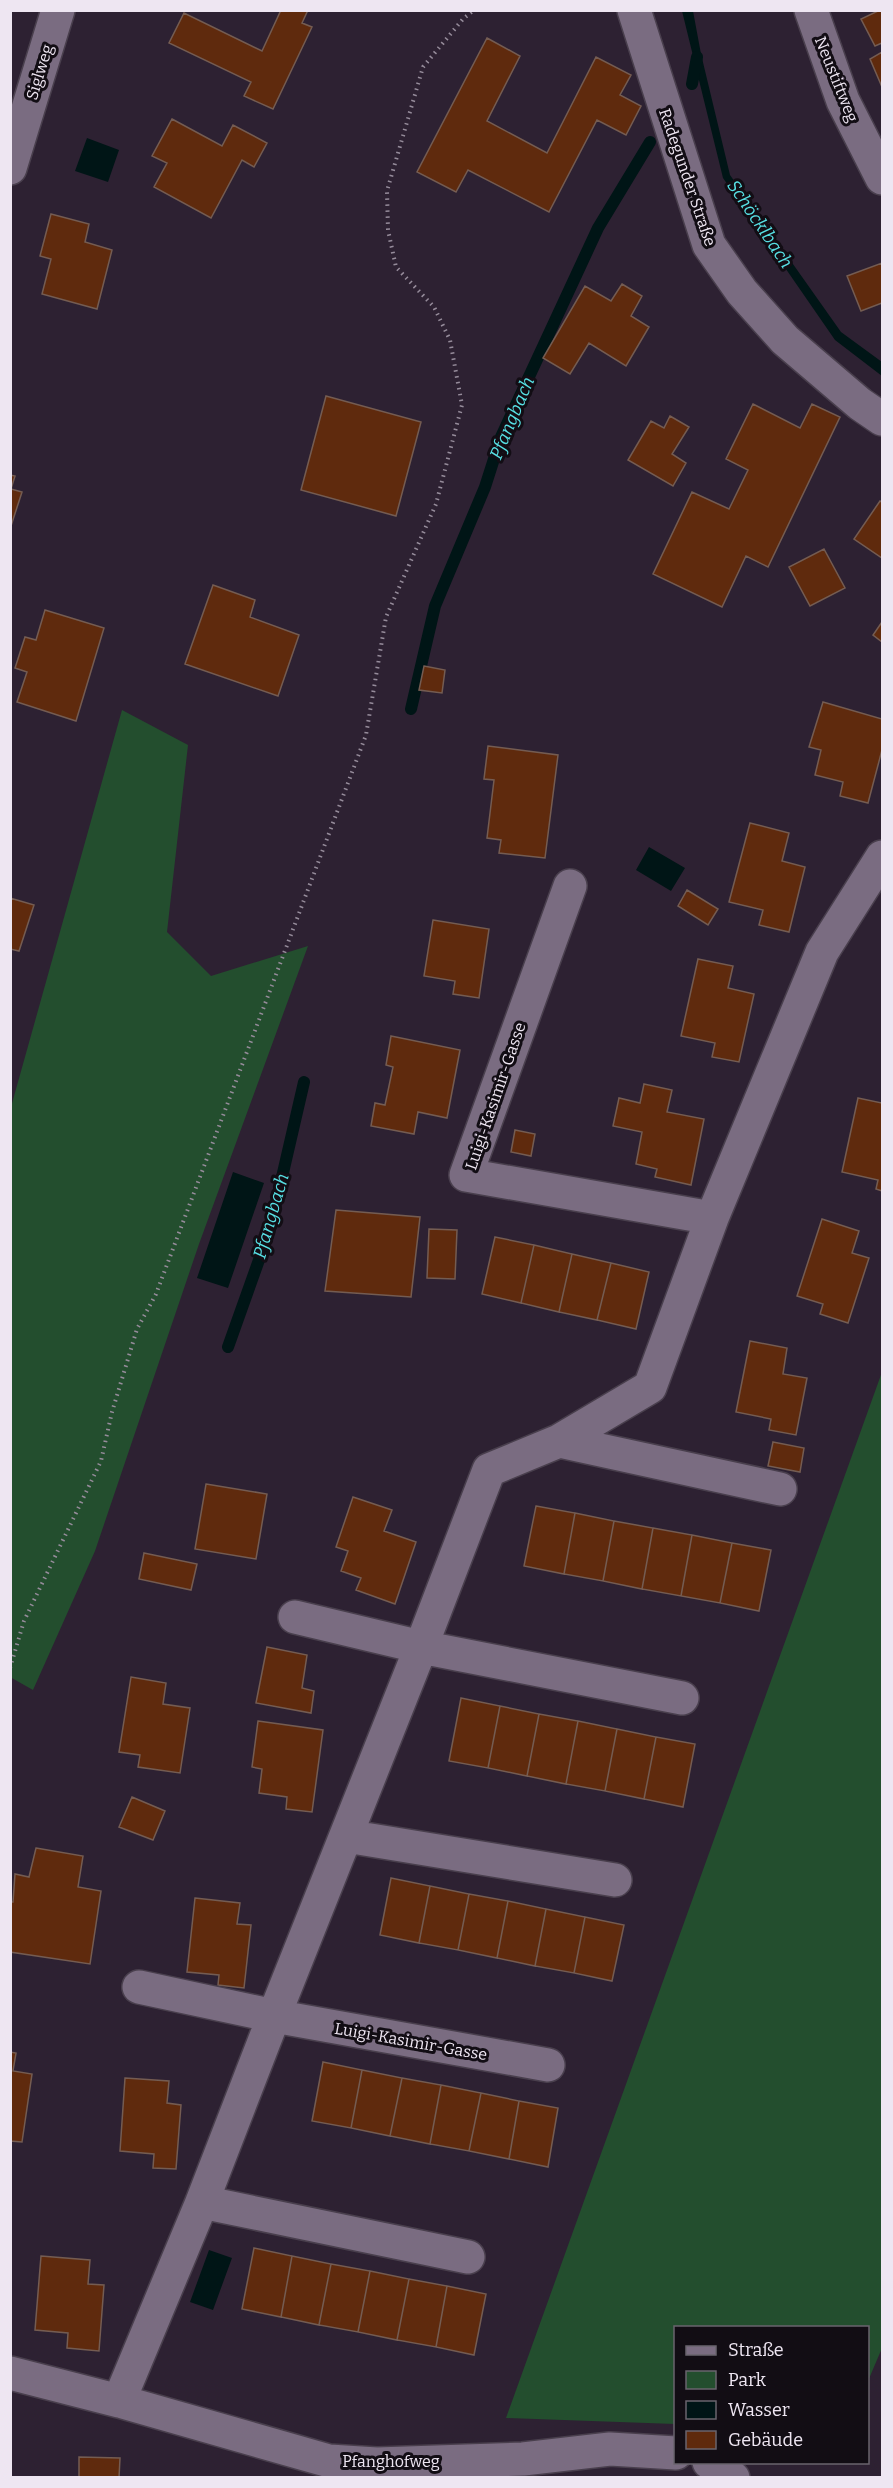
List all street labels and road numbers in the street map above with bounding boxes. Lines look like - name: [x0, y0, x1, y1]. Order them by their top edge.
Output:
- street label: Neustiftweg: [811, 34, 862, 125]
- street label: Siglweg: [22, 42, 57, 102]
- street label: Radegunder Straße: [655, 106, 720, 248]
- street label: Luigi-Kasimir-Gasse: [461, 1020, 530, 1172]
- street label: Luigi-Kasimir-Gasse: [333, 2019, 489, 2064]
- street label: Pfanghofweg: [342, 2452, 440, 2471]

